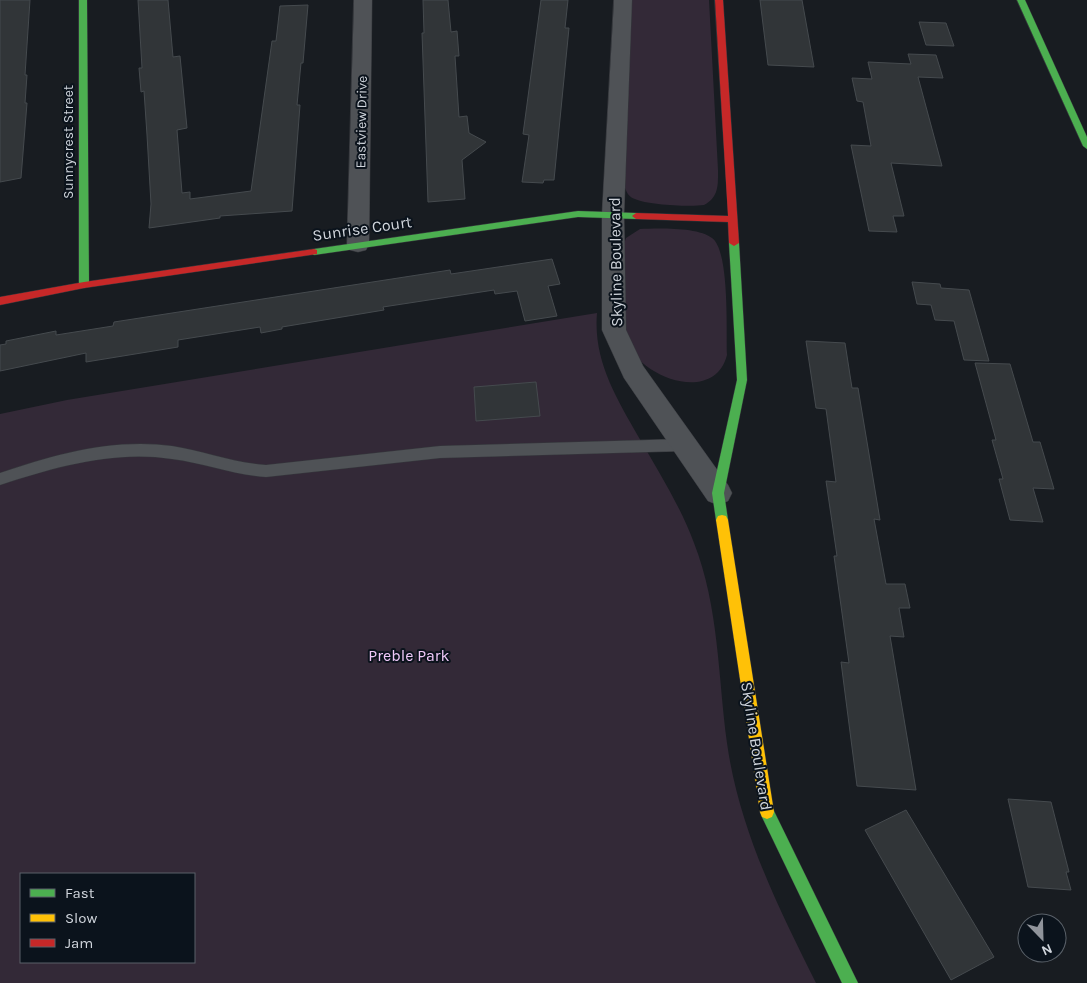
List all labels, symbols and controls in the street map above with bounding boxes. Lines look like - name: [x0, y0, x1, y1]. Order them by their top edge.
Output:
- street label: Eastview Drive: [352, 75, 371, 169]
- street label: Sunnycrest Street: [60, 85, 77, 199]
- street label: Skyline Boulevard: [605, 197, 626, 327]
- street label: Sunrise Court: [311, 212, 413, 245]
- park label: Preble Park: [368, 646, 450, 665]
- street label: Skyline Boulevard: [737, 680, 776, 812]
- legend: [20, 873, 195, 963]
- text: Fast: [65, 884, 95, 902]
- text: Slow: [65, 909, 97, 927]
- north arrow: [1017, 913, 1067, 963]
- text: Jam: [65, 934, 93, 952]
- text: N: [1039, 940, 1055, 959]

